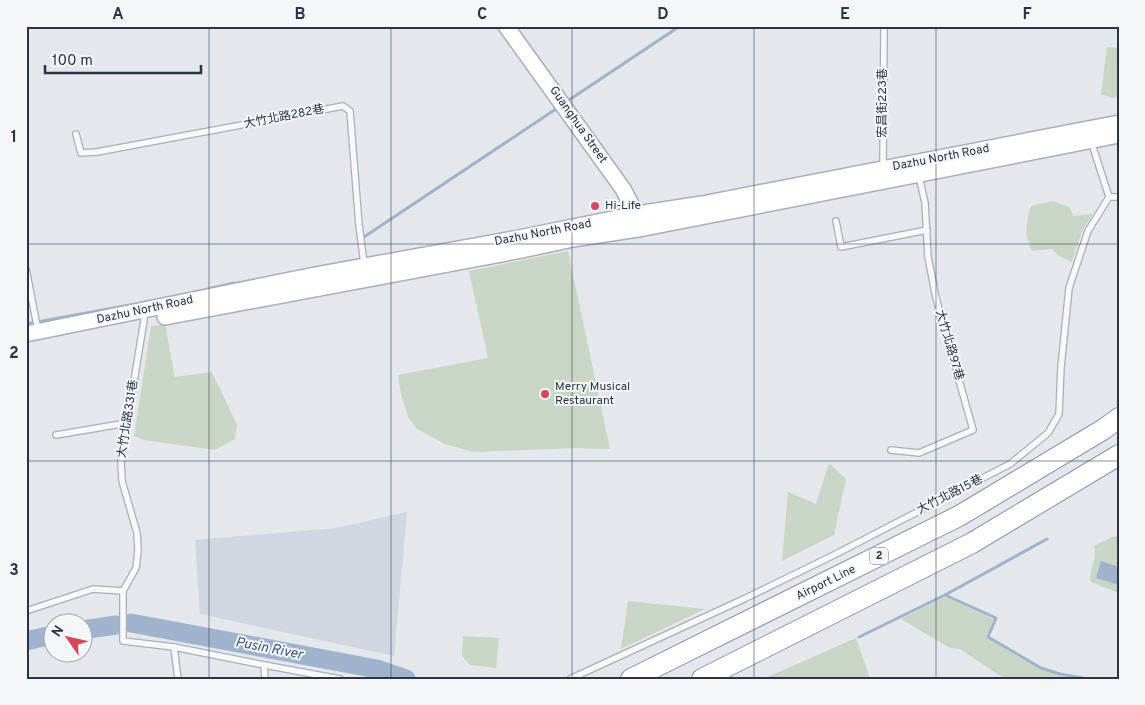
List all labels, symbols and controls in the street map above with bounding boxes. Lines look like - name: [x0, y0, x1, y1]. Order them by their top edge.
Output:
- text: A: [112, 5, 124, 25]
- text: B: [294, 5, 306, 25]
- text: C: [477, 5, 487, 25]
- text: D: [657, 5, 669, 25]
- text: E: [840, 5, 850, 25]
- text: F: [1022, 5, 1032, 25]
- scale bar: [45, 42, 201, 74]
- text: 100 m: [52, 52, 93, 71]
- street label: 宏昌街223巷: [875, 68, 891, 138]
- street label: Guanghua Street: [545, 83, 611, 167]
- street label: 大竹北路282巷: [242, 101, 326, 133]
- text: 1: [11, 128, 17, 148]
- street label: Dazhu North Road: [891, 141, 991, 175]
- place label: Hi-Life: [605, 198, 641, 214]
- marker: Hi-Life: [589, 200, 601, 212]
- street label: Dazhu North Road: [493, 216, 593, 250]
- street label: Dazhu North Road: [95, 292, 195, 328]
- street label: 大竹北路97巷: [931, 308, 967, 382]
- text: 2: [9, 344, 19, 364]
- street label: 大竹北路331巷: [114, 379, 142, 459]
- place label: Merry Musical Restaurant: [555, 379, 630, 409]
- marker: Merry Musical Restaurant: [539, 388, 551, 400]
- street label: 大竹北路15巷: [914, 472, 986, 518]
- road number: 2: [870, 548, 888, 564]
- text: 3: [9, 561, 19, 581]
- street label: Airport Line: [793, 562, 859, 604]
- north arrow: [42, 612, 92, 662]
- text: N: [49, 623, 68, 640]
- water label: Pusin River: [234, 634, 306, 664]

